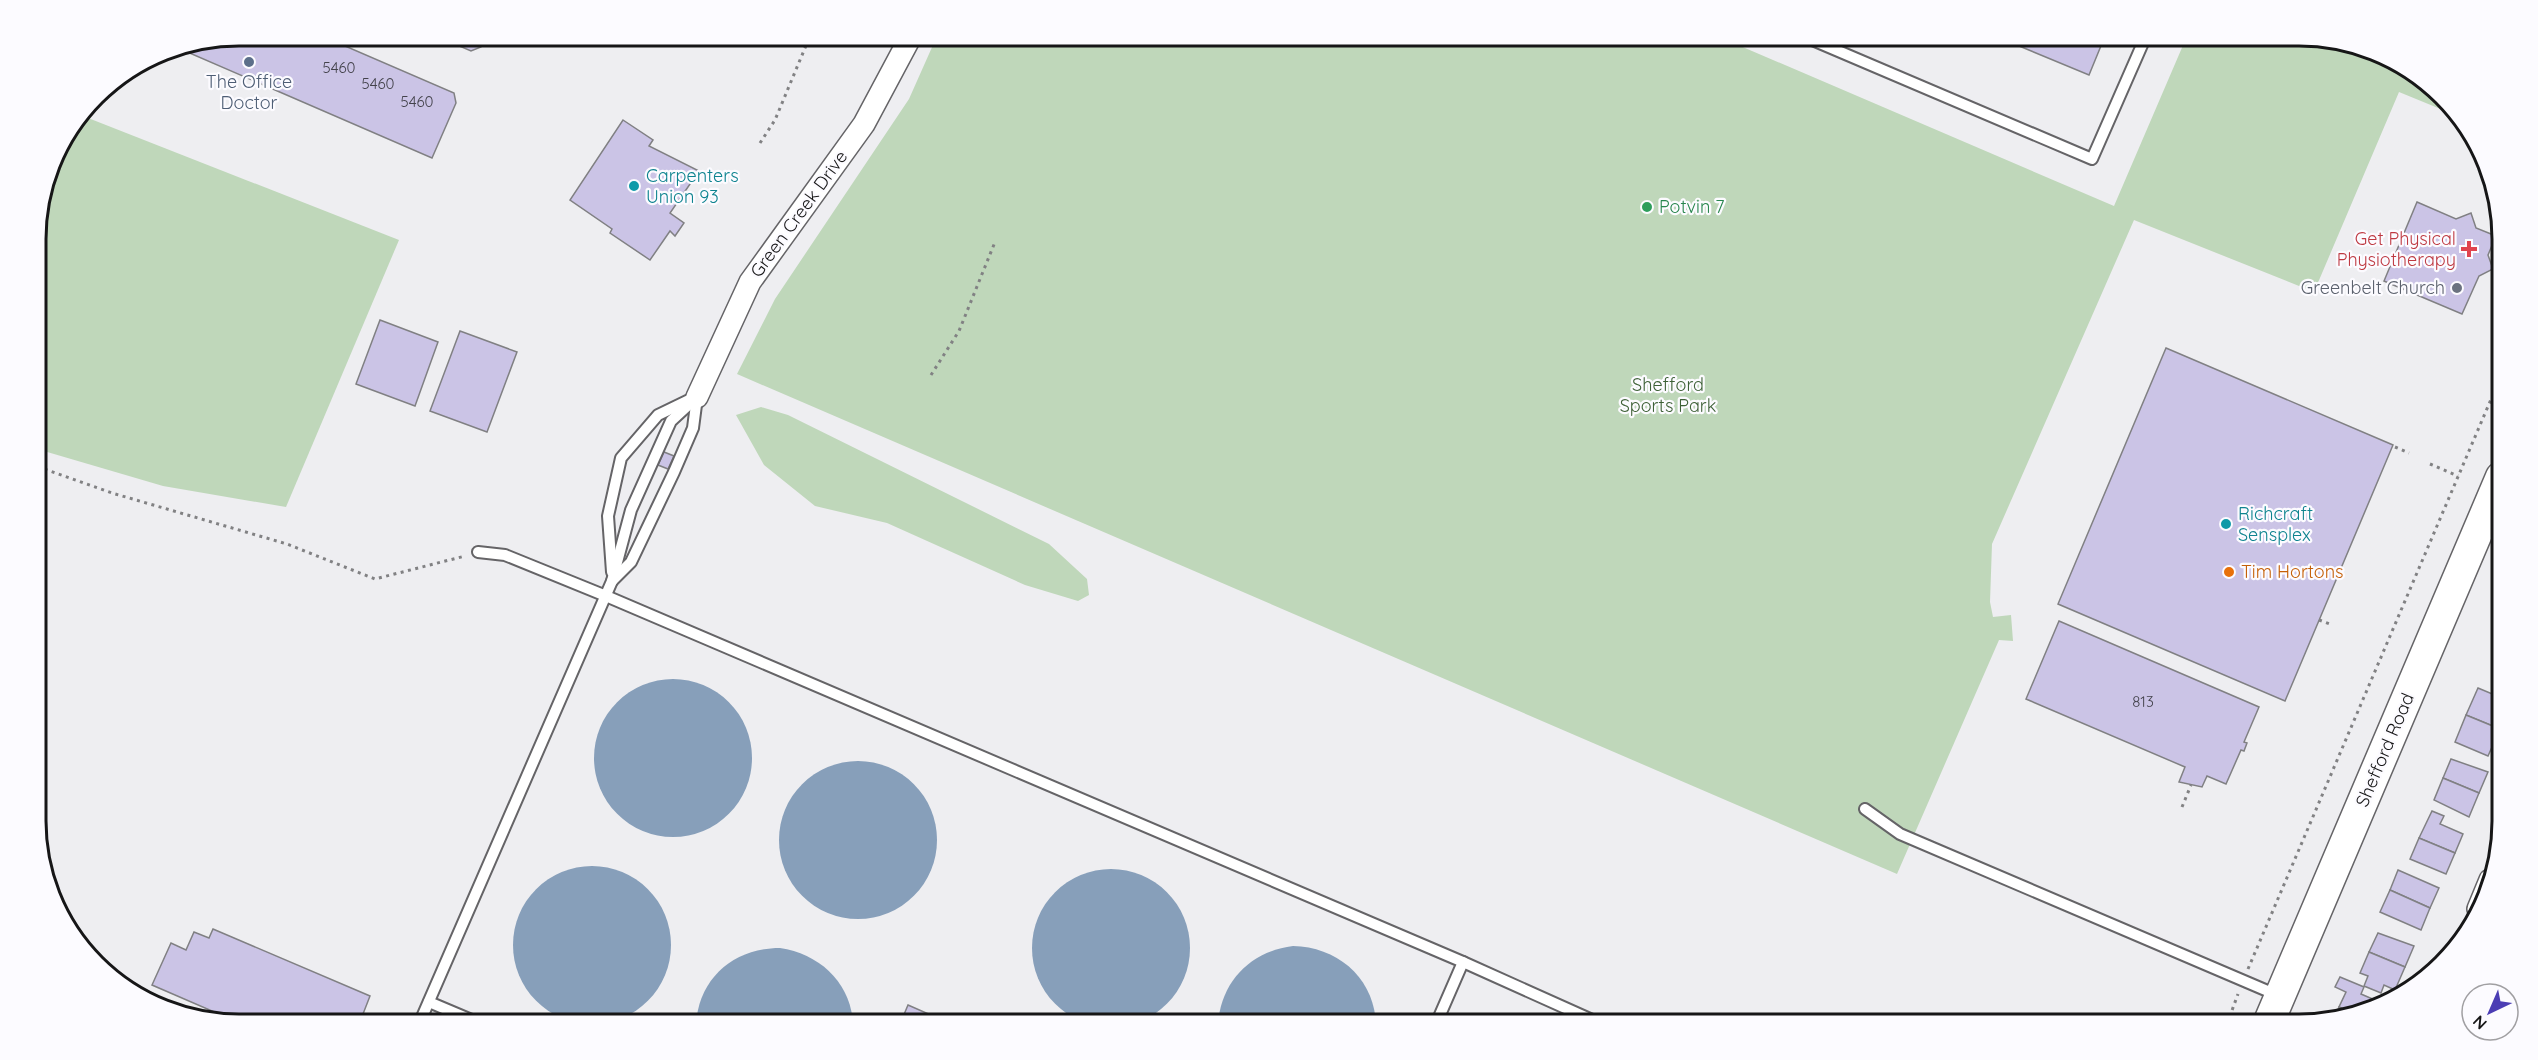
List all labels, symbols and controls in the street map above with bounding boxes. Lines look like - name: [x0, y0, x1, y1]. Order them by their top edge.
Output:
- marker: The Office Doctor: [242, 55, 256, 69]
- house number: 5460: [322, 58, 356, 77]
- place label: The Office Doctor: [206, 70, 292, 114]
- house number: 5460: [361, 74, 395, 93]
- house number: 5460: [400, 92, 434, 111]
- street label: Green Creek Drive: [745, 146, 852, 282]
- place label: Carpenters Union 93: [646, 164, 739, 208]
- marker: Carpenters Union 93: [627, 179, 641, 193]
- place label: Potvin 7: [1659, 195, 1724, 218]
- marker: Potvin 7: [1640, 200, 1654, 214]
- place label: Get Physical Physiotherapy: [2337, 227, 2456, 271]
- marker: Get Physical Physiotherapy: [2460, 240, 2478, 258]
- place label: Greenbelt Church: [2301, 276, 2445, 299]
- marker: Greenbelt Church: [2450, 281, 2464, 295]
- park label: Shefford Sports Park: [1620, 373, 1716, 417]
- place label: Richcraft Sensplex: [2238, 502, 2313, 546]
- marker: Richcraft Sensplex: [2219, 517, 2233, 531]
- place label: Tim Hortons: [2241, 560, 2344, 583]
- marker: Tim Hortons: [2222, 565, 2236, 579]
- street label: Shefford Road: [2350, 689, 2419, 810]
- house number: 813: [2132, 692, 2154, 711]
- north arrow: [2460, 982, 2520, 1042]
- text: N: [2468, 1012, 2491, 1034]

